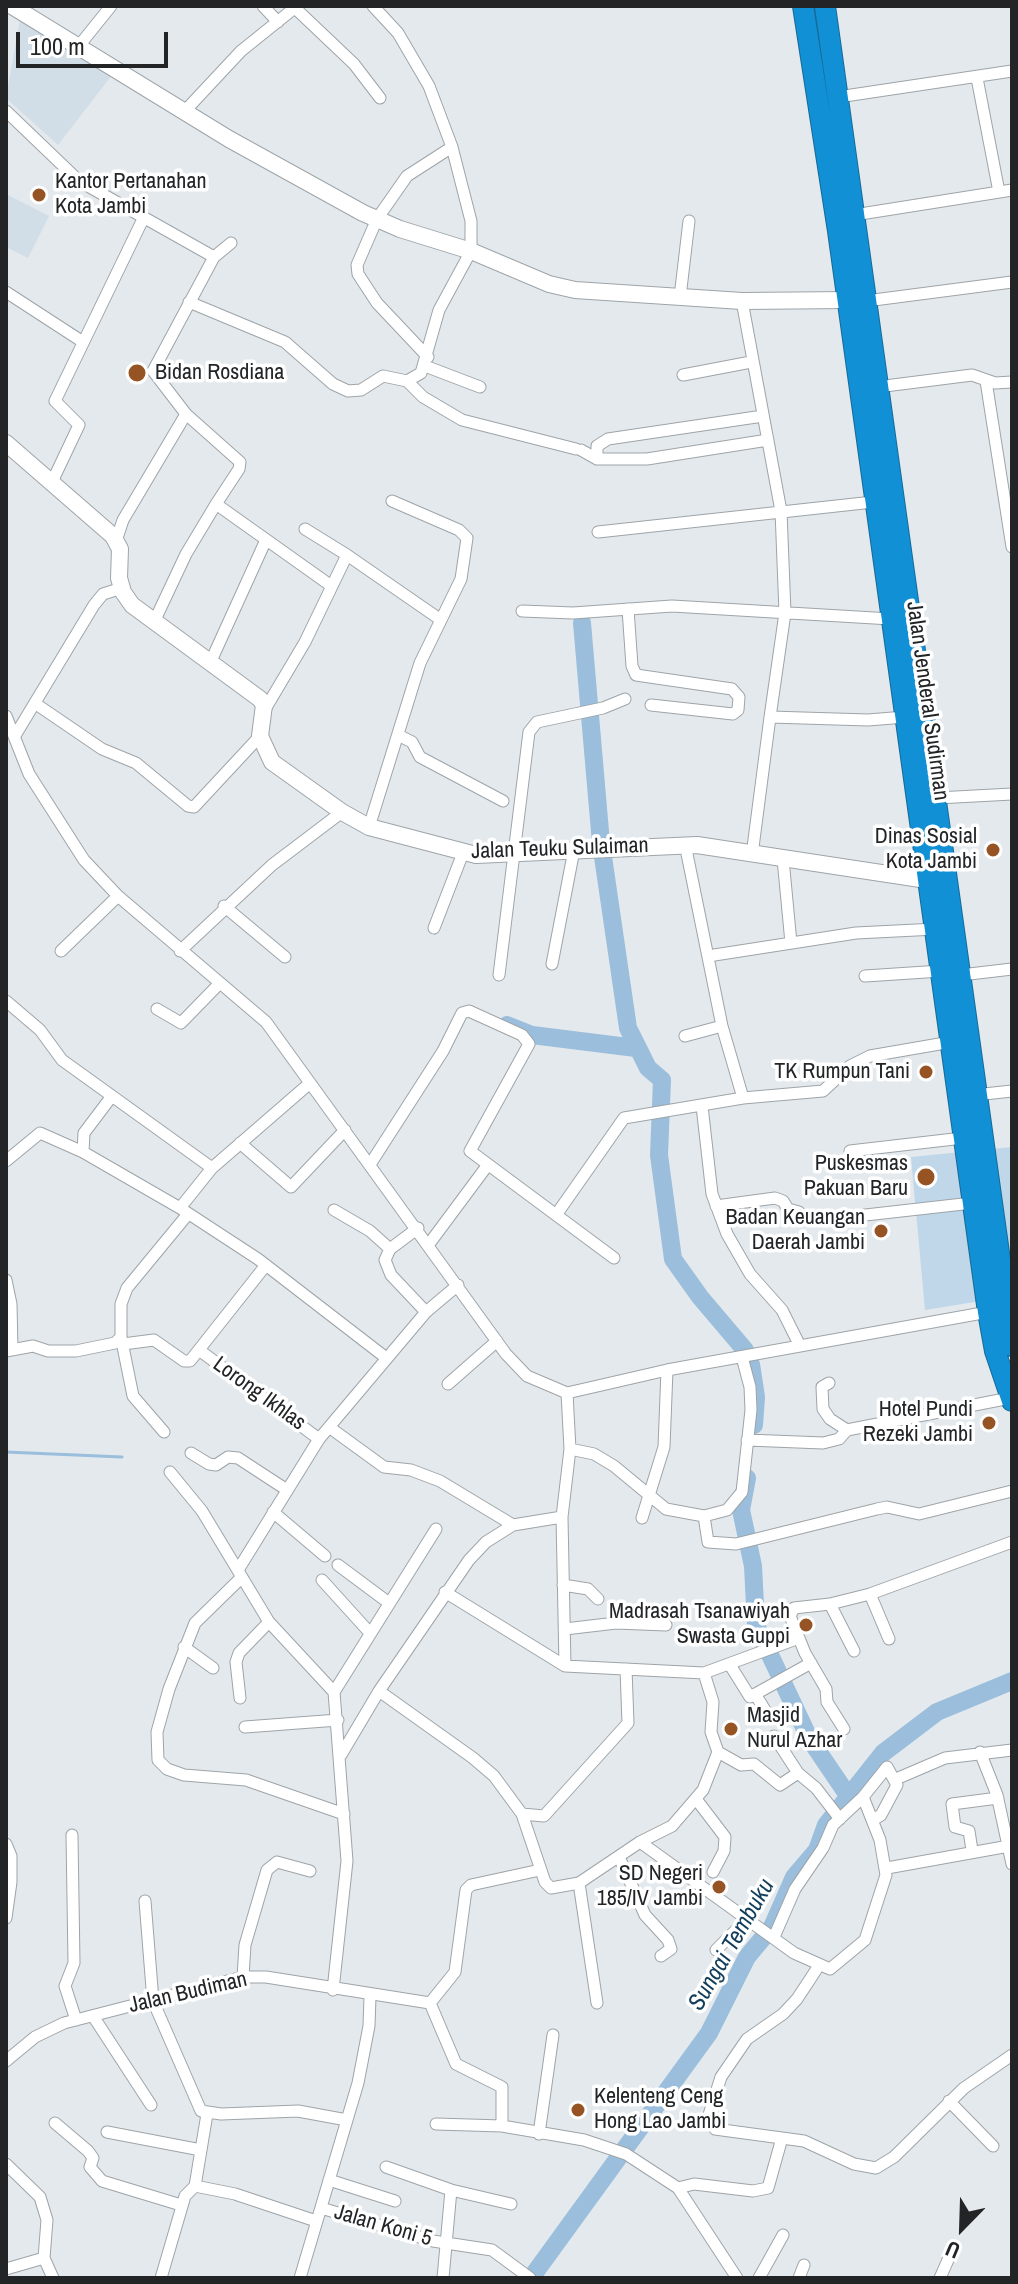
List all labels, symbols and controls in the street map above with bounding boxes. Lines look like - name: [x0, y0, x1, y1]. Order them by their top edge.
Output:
- scale bar: [20, 16, 172, 66]
- text: 100 m: [30, 30, 85, 62]
- place label: Kantor Pertanahan Kota Jambi: [55, 169, 206, 220]
- marker: Kantor Pertanahan Kota Jambi: [30, 186, 48, 204]
- place label: Bidan Rosdiana: [155, 360, 284, 386]
- marker: Bidan Rosdiana: [126, 362, 148, 384]
- street label: Jalan Jenderal Sudirman: [900, 600, 954, 802]
- place label: Dinas Sosial Kota Jambi: [875, 824, 977, 876]
- street label: Jalan Teuku Sulaiman: [471, 833, 649, 865]
- marker: Dinas Sosial Kota Jambi: [984, 841, 1002, 859]
- place label: TK Rumpun Tani: [774, 1059, 910, 1085]
- marker: TK Rumpun Tani: [917, 1063, 935, 1081]
- place label: Puskesmas Pakuan Baru: [804, 1151, 908, 1202]
- marker: Puskesmas Pakuan Baru: [915, 1166, 937, 1188]
- place label: Badan Keuangan Daerah Jambi: [726, 1205, 865, 1256]
- marker: Badan Keuangan Daerah Jambi: [872, 1222, 890, 1240]
- street label: Lorong Ikhlas: [207, 1351, 311, 1437]
- place label: Hotel Pundi Rezeki Jambi: [863, 1397, 973, 1448]
- marker: Hotel Pundi Rezeki Jambi: [980, 1414, 998, 1432]
- place label: Madrasah Tsanawiyah Swasta Guppi: [609, 1599, 790, 1650]
- marker: Madrasah Tsanawiyah Swasta Guppi: [797, 1616, 815, 1634]
- place label: Masjid Nurul Azhar: [747, 1703, 842, 1754]
- marker: Masjid Nurul Azhar: [722, 1720, 740, 1738]
- place label: SD Negeri 185/IV Jambi: [597, 1861, 703, 1912]
- water label: Sungai Tembuku: [683, 1874, 781, 2016]
- marker: SD Negeri 185/IV Jambi: [710, 1878, 728, 1896]
- street label: Jalan Budiman: [126, 1967, 250, 2019]
- place label: Kelenteng Ceng Hong Lao Jambi: [594, 2084, 726, 2136]
- marker: Kelenteng Ceng Hong Lao Jambi: [569, 2101, 587, 2119]
- north arrow: [922, 2188, 1002, 2268]
- street label: Jalan Koni 5: [331, 2199, 435, 2253]
- text: U: [941, 2234, 964, 2266]

